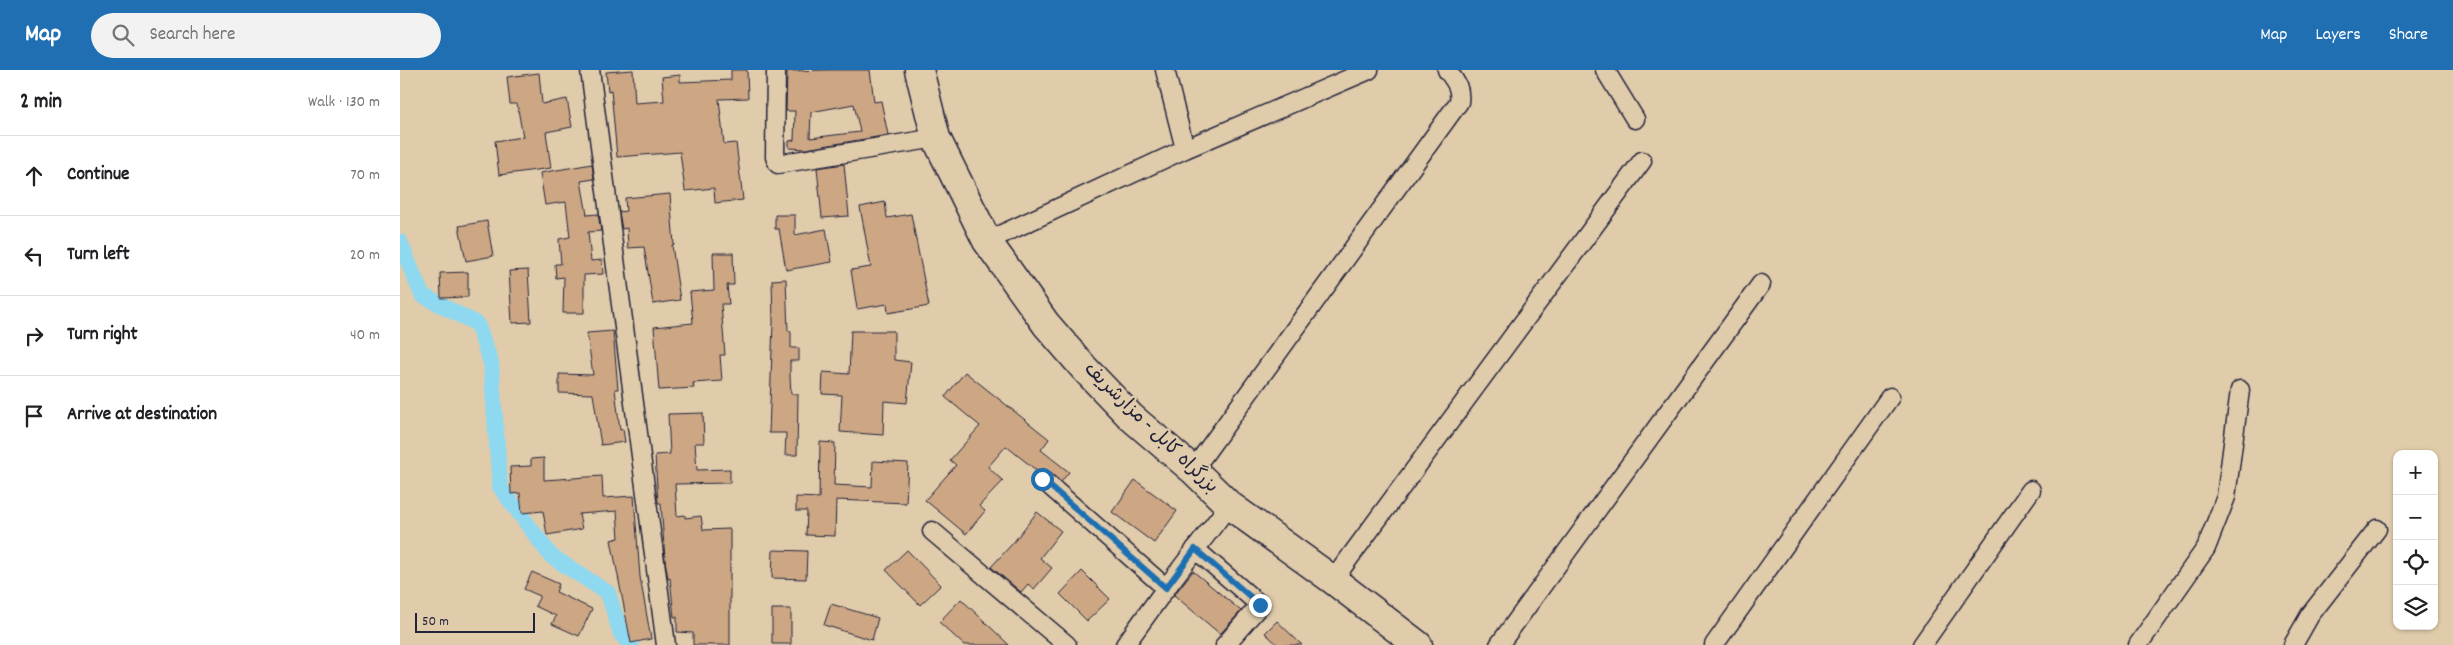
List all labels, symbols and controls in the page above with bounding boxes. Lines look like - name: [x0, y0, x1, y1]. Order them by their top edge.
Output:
- search box: [91, 13, 441, 58]
- text: Map: [25, 18, 61, 52]
- icon: search: [109, 21, 137, 49]
- text: Search here: [149, 22, 235, 49]
- text: Map: [2260, 23, 2287, 48]
- text: Layers: [2315, 23, 2361, 48]
- text: Share: [2389, 23, 2428, 48]
- text: 2 min: [20, 88, 62, 118]
- text: Walk · 130 m: [308, 91, 380, 114]
- icon: ahead: [20, 162, 48, 190]
- text: Continue: [67, 162, 129, 189]
- text: 70 m: [350, 164, 380, 187]
- icon: left: [20, 242, 48, 270]
- text: Turn left: [67, 242, 130, 269]
- text: 20 m: [350, 244, 380, 267]
- icon: right: [20, 322, 48, 350]
- text: Turn right: [67, 322, 138, 349]
- text: 40 m: [350, 324, 380, 347]
- street label: بزرگراه کابل - مزارشریف: [1076, 357, 1224, 501]
- icon: arrive: [20, 402, 48, 430]
- text: Arrive at destination: [67, 402, 217, 429]
- map controls: [2393, 450, 2438, 630]
- button: +: [2393, 450, 2438, 495]
- route start: [1031, 468, 1054, 491]
- button: −: [2393, 495, 2438, 540]
- button: locate: [2393, 540, 2438, 585]
- button: layers: [2393, 585, 2438, 630]
- route end: [1249, 594, 1272, 617]
- scale bar: [415, 610, 535, 633]
- text: 50 m: [422, 612, 449, 632]

